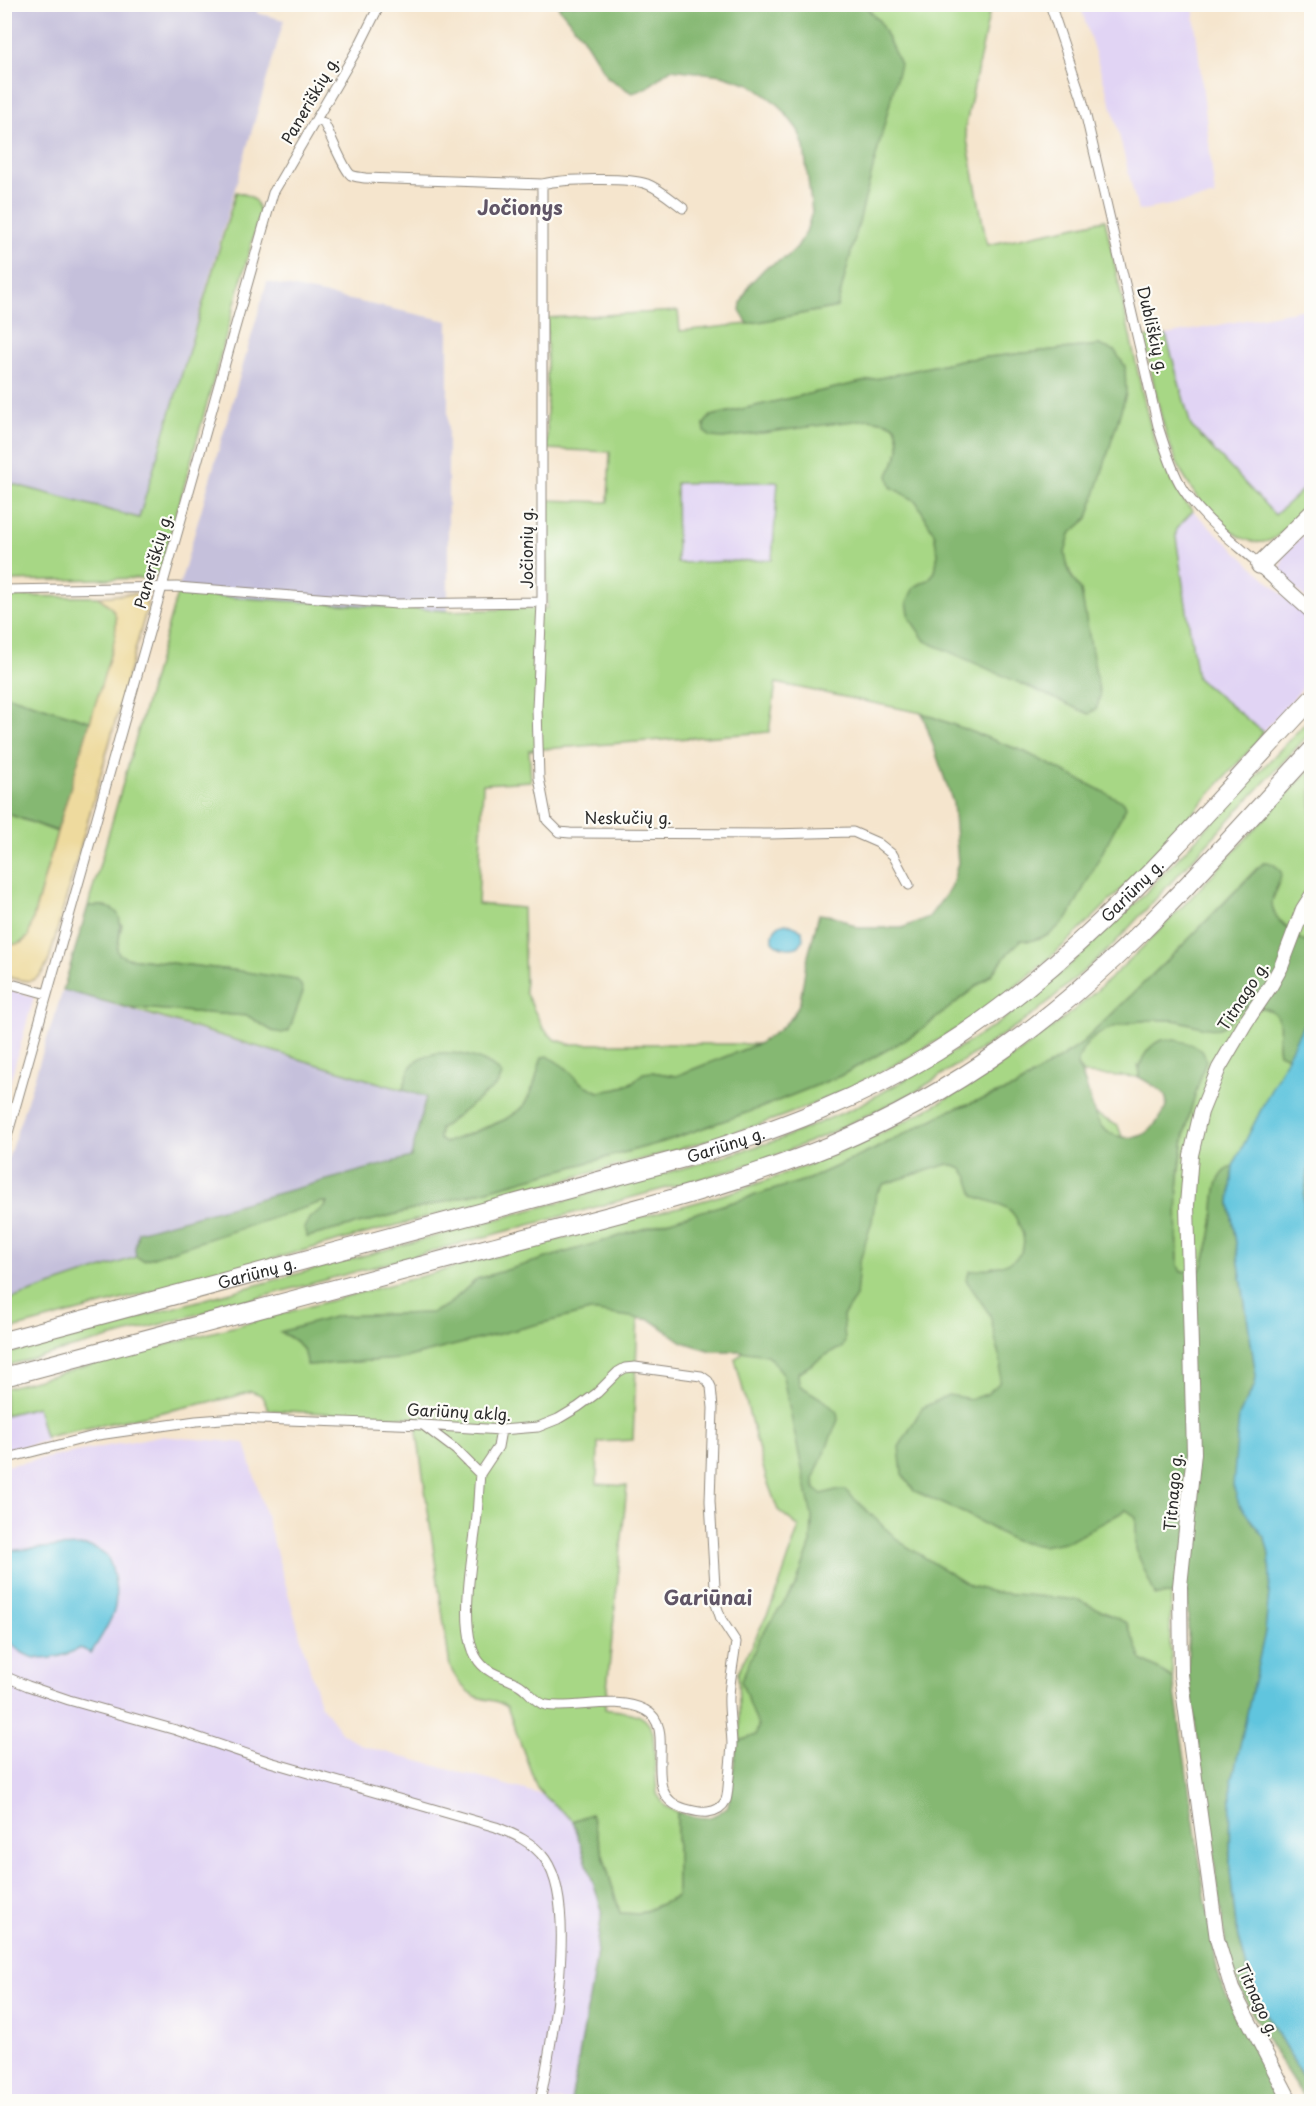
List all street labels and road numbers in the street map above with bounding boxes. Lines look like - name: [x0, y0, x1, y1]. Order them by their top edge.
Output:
- street label: Paneriškių g.: [274, 51, 344, 148]
- street label: Dubliškių g.: [1132, 283, 1176, 376]
- street label: Jočionių g.: [514, 507, 538, 589]
- street label: Paneriškių g.: [127, 510, 177, 611]
- street label: Neskučių g.: [584, 805, 672, 829]
- street label: Gariūnų g.: [1094, 853, 1169, 927]
- street label: Titnago g.: [1211, 956, 1273, 1035]
- street label: Gariūnų g.: [684, 1120, 768, 1168]
- street label: Gariūnų g.: [215, 1250, 299, 1294]
- street label: Gariūnų aklg.: [406, 1396, 512, 1426]
- street label: Titnago g.: [1157, 1452, 1187, 1532]
- street label: Titnago g.: [1232, 1959, 1286, 2040]

